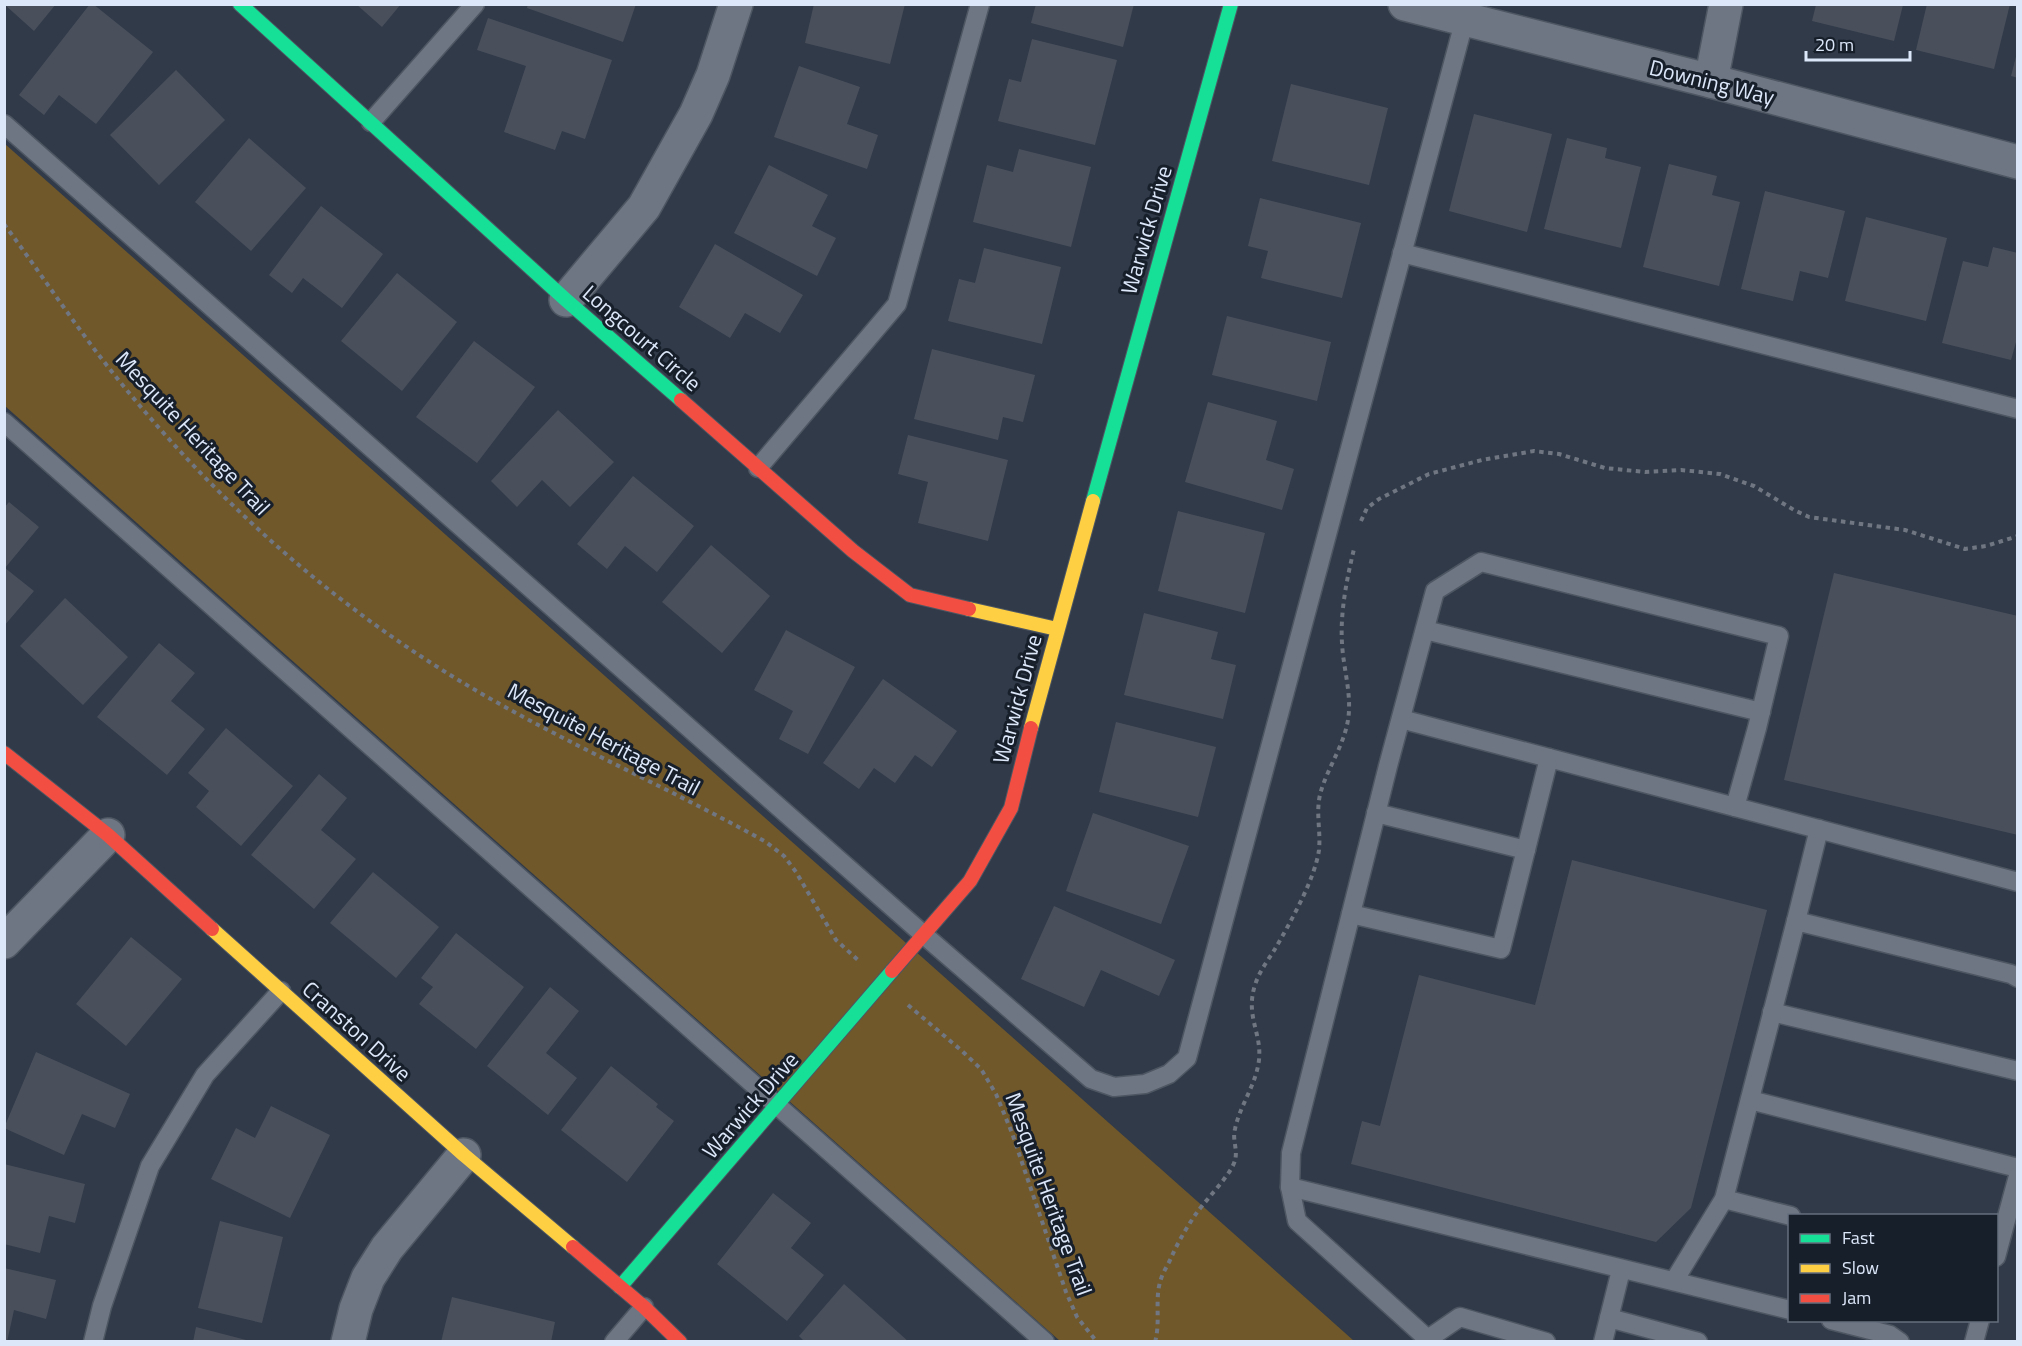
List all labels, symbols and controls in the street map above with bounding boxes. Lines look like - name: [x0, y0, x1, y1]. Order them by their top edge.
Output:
- scale bar: [1806, 24, 1910, 62]
- text: 20 m: [1815, 31, 1854, 58]
- street label: Downing Way: [1646, 50, 1778, 114]
- street label: Warwick Drive: [1111, 162, 1181, 298]
- street label: Longcourt Circle: [575, 277, 709, 399]
- street label: Mesquite Heritage Trail: [108, 343, 278, 523]
- street label: Warwick Drive: [983, 631, 1051, 767]
- street label: Mesquite Heritage Trail: [502, 674, 706, 804]
- street label: Cranston Drive: [295, 973, 419, 1089]
- street label: Warwick Drive: [694, 1044, 806, 1166]
- street label: Mesquite Heritage Trail: [996, 1088, 1102, 1300]
- legend: [1788, 1214, 1998, 1322]
- text: Fast: [1842, 1224, 1875, 1251]
- text: Slow: [1842, 1254, 1879, 1281]
- text: Jam: [1842, 1284, 1871, 1311]

